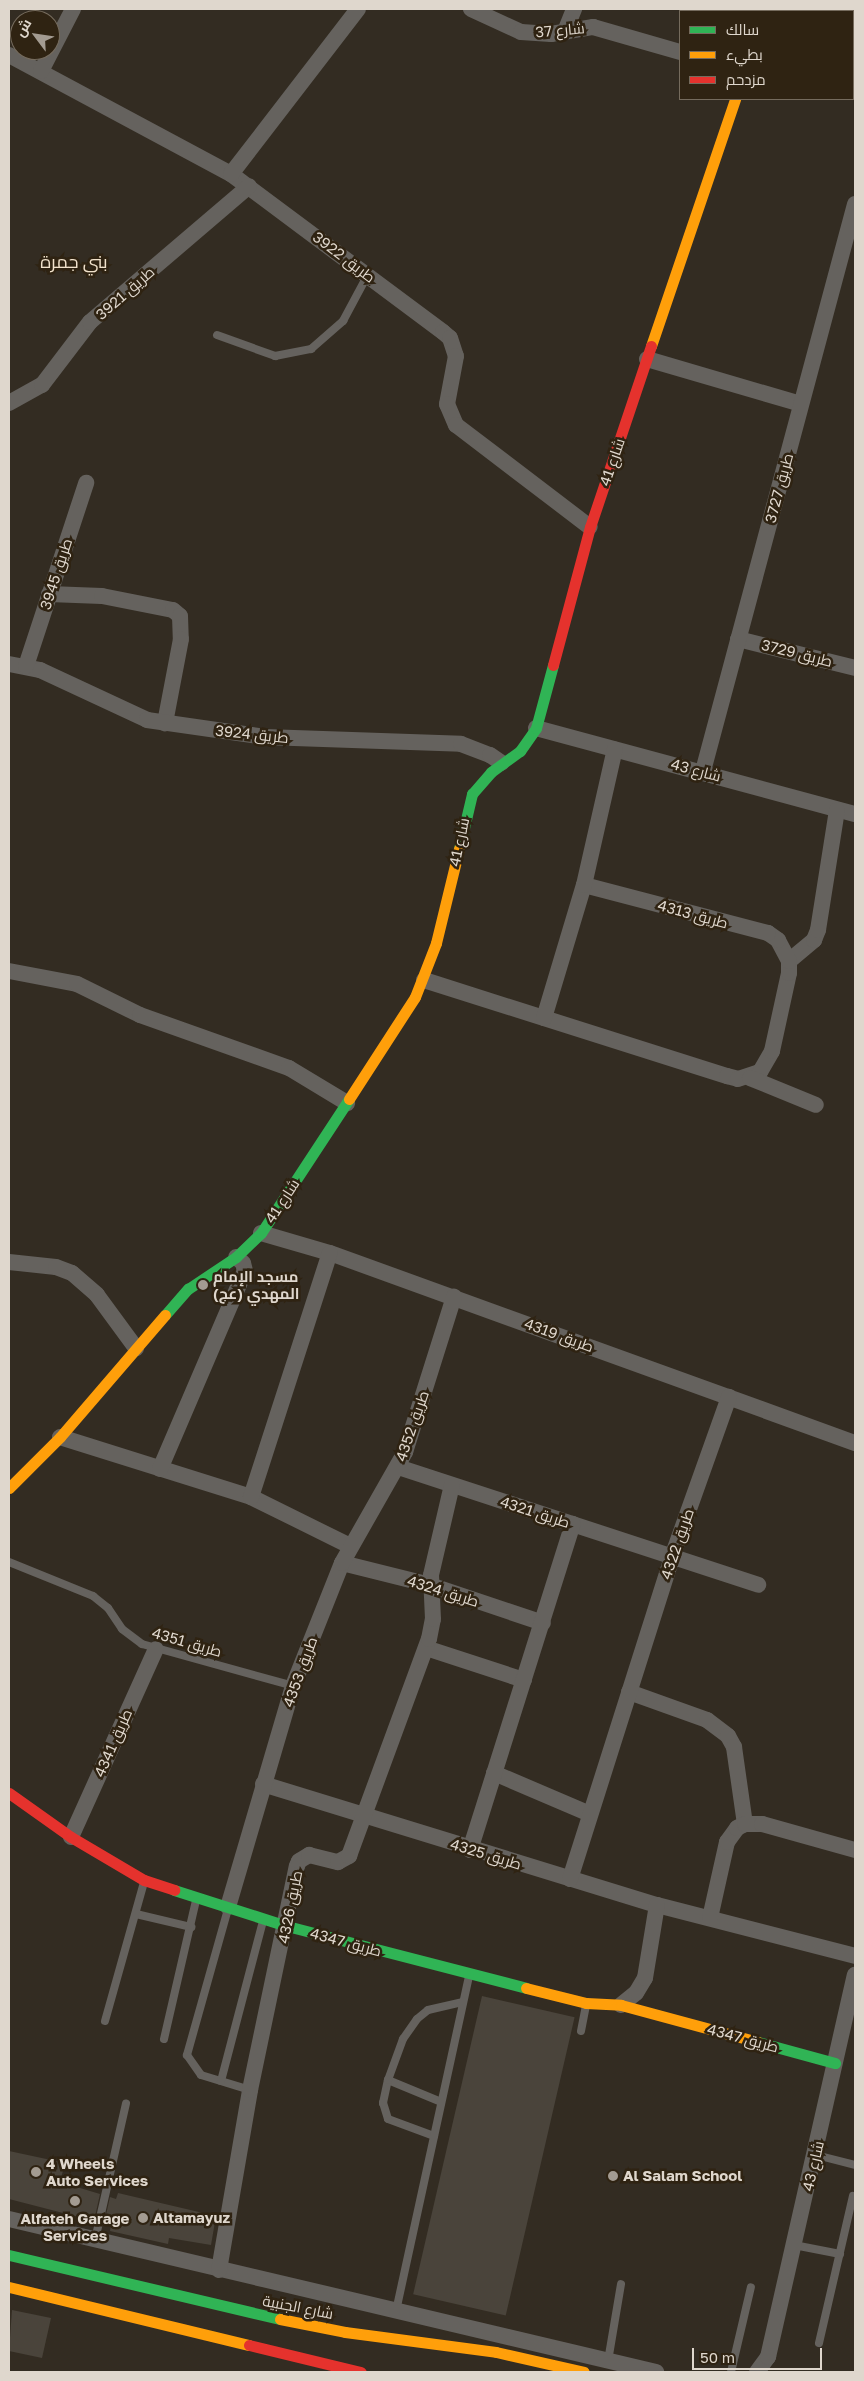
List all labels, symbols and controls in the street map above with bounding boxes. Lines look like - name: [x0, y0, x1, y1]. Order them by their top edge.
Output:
- north arrow: [10, 10, 60, 60]
- legend: [679, 10, 854, 100]
- text: ش: [11, 15, 34, 40]
- street label: شارع 37: [535, 19, 585, 41]
- text: سالك: [726, 20, 759, 38]
- text: بطيء: [726, 45, 763, 63]
- text: مزدحم: [726, 70, 766, 88]
- street label: طريق 3922: [309, 228, 379, 286]
- district label: بني جمرة: [40, 250, 108, 272]
- street label: طريق 3921: [92, 263, 158, 323]
- street label: شارع 41: [595, 436, 629, 488]
- street label: طريق 3727: [761, 451, 797, 525]
- street label: طريق 3945: [36, 536, 76, 612]
- street label: طريق 3729: [760, 635, 834, 671]
- street label: طريق 3924: [214, 721, 290, 747]
- street label: شارع 43: [669, 755, 723, 785]
- street label: شارع 41: [445, 816, 473, 868]
- street label: طريق 4313: [656, 896, 730, 932]
- street label: شارع 41: [261, 1175, 303, 1227]
- place label: مسجد الإمام المهدي (عج): [213, 1267, 299, 1302]
- marker: مسجد الإمام المهدي (عج): [197, 1279, 209, 1291]
- street label: طريق 4319: [522, 1314, 596, 1356]
- street label: طريق 4352: [392, 1388, 432, 1464]
- street label: طريق 4321: [498, 1492, 572, 1532]
- street label: طريق 4322: [657, 1506, 697, 1582]
- street label: طريق 4324: [405, 1572, 481, 1610]
- street label: طريق 4351: [150, 1623, 224, 1661]
- street label: طريق 4353: [279, 1634, 321, 1710]
- street label: طريق 4341: [90, 1706, 136, 1780]
- street label: طريق 4325: [448, 1835, 524, 1873]
- street label: طريق 4326: [274, 1869, 306, 1945]
- street label: طريق 4347: [308, 1924, 384, 1960]
- street label: طريق 4347: [705, 2020, 781, 2056]
- street label: شارع 43: [799, 2139, 827, 2193]
- place label: 4 Wheels Auto Services: [46, 2154, 148, 2189]
- marker: 4 Wheels Auto Services: [30, 2166, 42, 2178]
- place label: Al Salam School: [623, 2167, 742, 2185]
- marker: Al Salam School: [607, 2170, 619, 2182]
- marker: Alfateh Garage Services: [69, 2195, 81, 2207]
- place label: Alfateh Garage Services: [21, 2209, 129, 2244]
- place label: Altamayuz: [153, 2209, 230, 2227]
- marker: Altamayuz: [137, 2212, 149, 2224]
- street label: شارع الجنبية: [261, 2291, 335, 2323]
- scale bar: [694, 2338, 824, 2370]
- text: 50 m: [700, 2348, 735, 2366]

